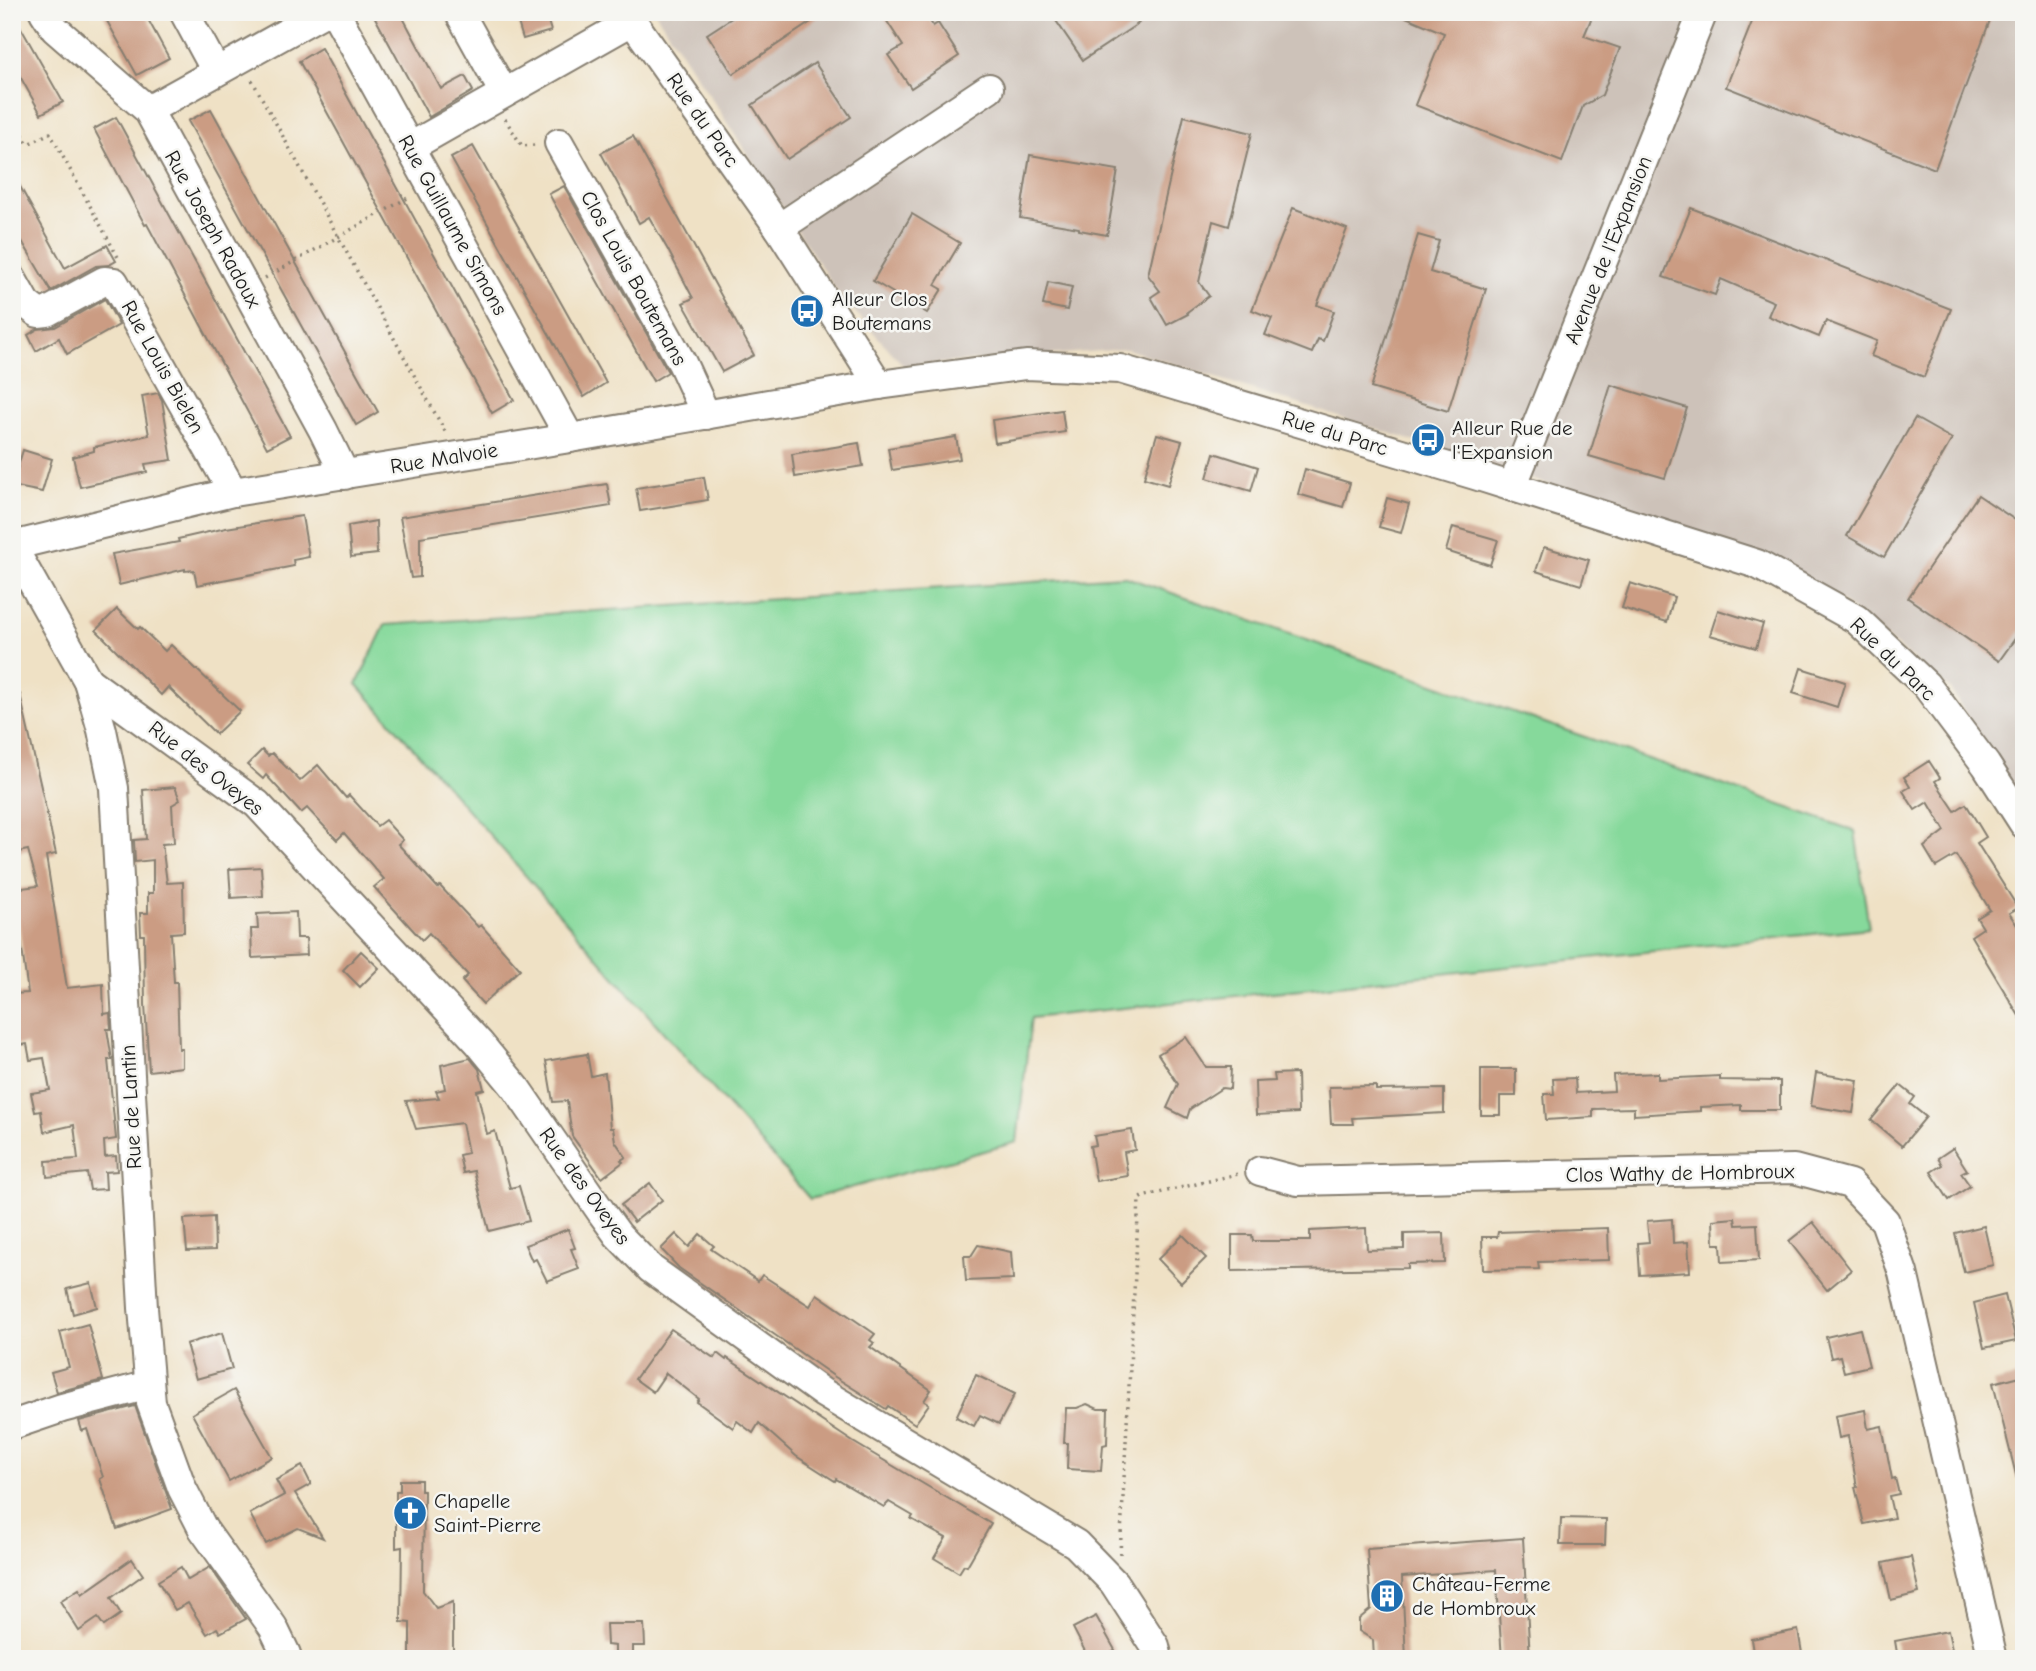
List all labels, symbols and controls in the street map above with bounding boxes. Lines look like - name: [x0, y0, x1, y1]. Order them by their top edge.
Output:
- street label: Rue du Parc: [662, 68, 744, 172]
- street label: Rue Guillaume Simons: [393, 131, 513, 319]
- street label: Rue Joseph Radoux: [160, 146, 266, 312]
- street label: Avenue de l'Expansion: [1559, 152, 1657, 348]
- street label: Clos Louis Boutemans: [576, 186, 692, 370]
- place label: Alleur Clos Boutemans: [832, 287, 931, 335]
- bus stop icon: Alleur Clos Boutemans: [788, 292, 826, 330]
- street label: Rue Louis Bielen: [117, 296, 209, 438]
- street label: Rue du Parc: [1279, 406, 1391, 460]
- place label: Alleur Rue de l'Expansion: [1452, 416, 1572, 464]
- bus stop icon: Alleur Rue de l'Expansion: [1409, 421, 1447, 459]
- street label: Rue Malvoie: [389, 438, 499, 478]
- street label: Rue du Parc: [1845, 612, 1941, 706]
- street label: Rue des Oveyes: [144, 716, 268, 820]
- street label: Rue de Lantin: [116, 1044, 146, 1170]
- street label: Rue des Oveyes: [534, 1123, 636, 1249]
- street label: Clos Wathy de Hombroux: [1565, 1159, 1795, 1187]
- place label: Chapelle Saint-Pierre: [434, 1489, 541, 1537]
- church icon: Chapelle Saint-Pierre: [391, 1494, 429, 1532]
- place label: Château-Ferme de Hombroux: [1412, 1572, 1551, 1620]
- building icon: Château-Ferme de Hombroux: [1368, 1577, 1406, 1615]

